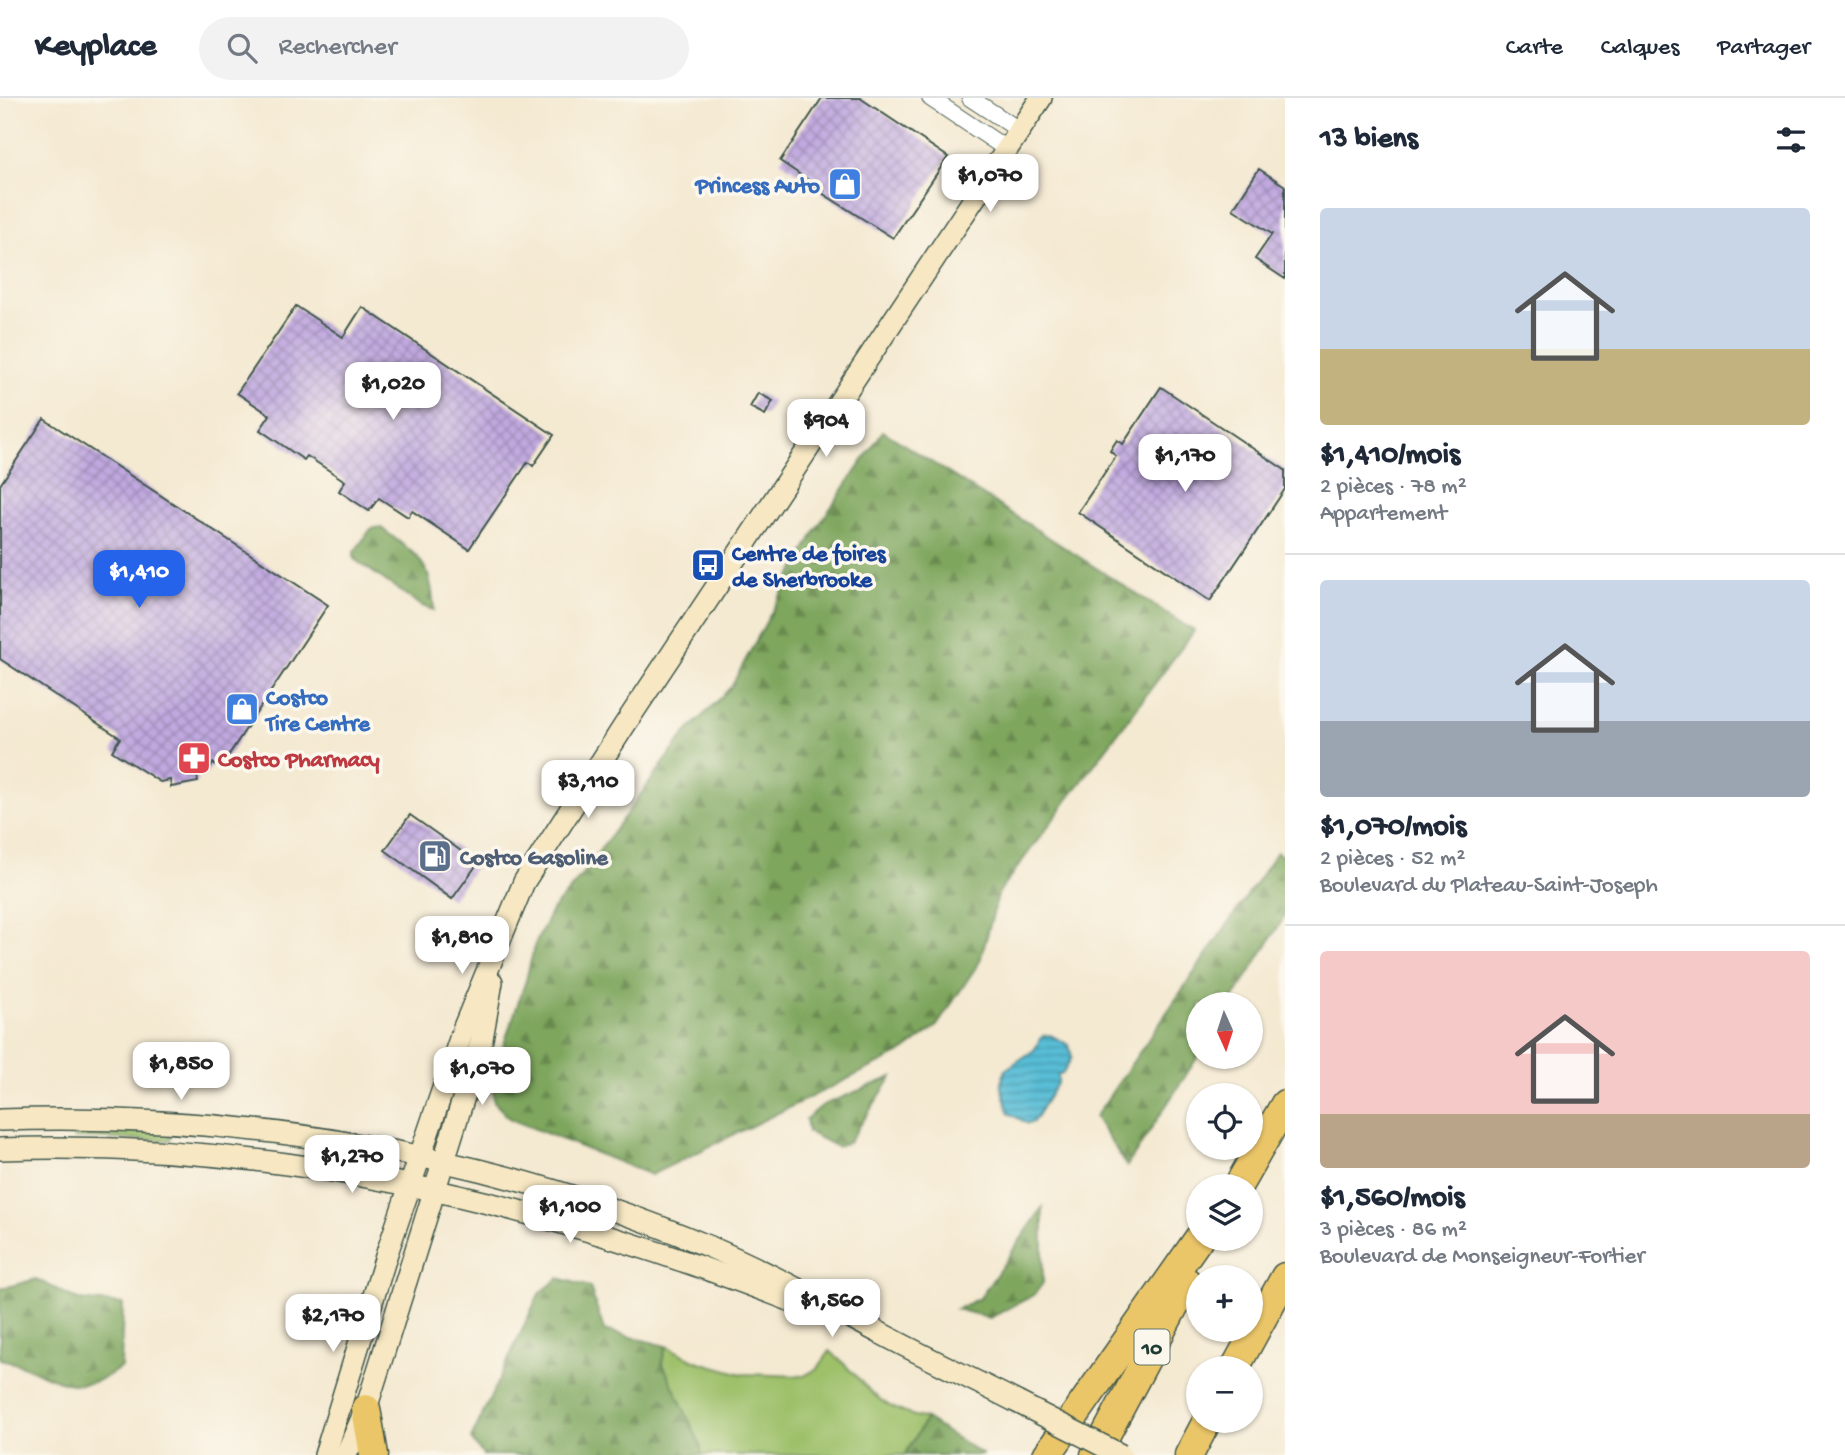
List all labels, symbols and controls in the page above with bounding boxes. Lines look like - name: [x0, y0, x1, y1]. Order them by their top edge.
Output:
- search box: [199, 17, 689, 80]
- text: Keyplace: [35, 29, 157, 67]
- icon: search: [223, 29, 261, 67]
- text: Rechercher: [279, 33, 396, 64]
- text: Carte: [1506, 34, 1563, 63]
- text: Calques: [1601, 34, 1679, 63]
- text: Partager: [1717, 34, 1810, 63]
- icon: filters: [1772, 121, 1810, 159]
- text: 13 biens: [1320, 123, 1418, 158]
- pin: $1,070: [933, 155, 1047, 214]
- text: $1,070: [958, 163, 1022, 190]
- shop icon: Princess Auto: [826, 165, 864, 203]
- place label: Princess Auto: [693, 174, 820, 201]
- icon: home: [1502, 253, 1628, 379]
- pin: $1,020: [336, 362, 450, 422]
- text: $1,020: [361, 371, 425, 398]
- pin: $904: [785, 400, 867, 459]
- text: $904: [803, 408, 849, 435]
- pin: $1,170: [1128, 434, 1242, 494]
- text: $1,410/mois: [1320, 439, 1460, 474]
- text: $1,170: [1154, 443, 1216, 470]
- text: 2 pièces · 78 m²: [1320, 474, 1467, 501]
- text: Appartement: [1320, 501, 1447, 528]
- place label: Centre de foires de Sherbrooke: [732, 542, 887, 595]
- bus stop icon: Centre de foires de Sherbrooke: [689, 546, 727, 584]
- pin: $1,410: [82, 550, 196, 610]
- text: $1,410: [109, 559, 169, 586]
- icon: home: [1502, 625, 1628, 751]
- place label: Costco Tire Centre: [264, 686, 371, 739]
- shop icon: Costco Tire Centre: [223, 690, 261, 728]
- pharmacy icon: Costco Pharmacy: [175, 739, 213, 777]
- place label: Costco Pharmacy: [218, 748, 380, 775]
- pin: $3,110: [531, 760, 645, 820]
- text: $3,110: [557, 769, 619, 796]
- text: $1,070/mois: [1320, 811, 1466, 846]
- fuel station icon: Costco Gasoline: [416, 837, 454, 875]
- place label: Costco Gasoline: [460, 846, 609, 873]
- text: 2 pièces · 52 m²: [1320, 846, 1465, 873]
- text: Boulevard du Plateau-Saint-Joseph: [1320, 873, 1658, 900]
- pin: $1,810: [405, 916, 519, 976]
- text: $1,810: [431, 925, 493, 952]
- north arrow: [1186, 992, 1264, 1069]
- map controls: [1186, 992, 1263, 1433]
- icon: home: [1502, 996, 1628, 1122]
- pin: $1,850: [124, 1042, 238, 1102]
- pin: $1,070: [425, 1048, 539, 1107]
- text: $1,850: [149, 1051, 213, 1078]
- text: $1,070: [450, 1056, 514, 1083]
- button: locate: [1186, 1083, 1263, 1160]
- pin: $1,270: [295, 1136, 409, 1195]
- text: $1,270: [320, 1144, 384, 1171]
- button: layers: [1186, 1174, 1263, 1251]
- text: $1,560/mois: [1320, 1182, 1465, 1217]
- pin: $1,100: [513, 1186, 627, 1245]
- text: $1,100: [539, 1194, 601, 1221]
- text: 3 pièces · 86 m²: [1320, 1217, 1467, 1244]
- text: Boulevard de Monseigneur-Fortier: [1320, 1244, 1645, 1271]
- button: +: [1186, 1265, 1263, 1342]
- pin: $1,560: [775, 1280, 889, 1339]
- text: $1,560: [800, 1288, 864, 1315]
- pin: $2,170: [276, 1294, 390, 1354]
- text: $2,170: [301, 1303, 365, 1330]
- road number: 10: [1134, 1330, 1170, 1364]
- button: −: [1186, 1356, 1263, 1433]

